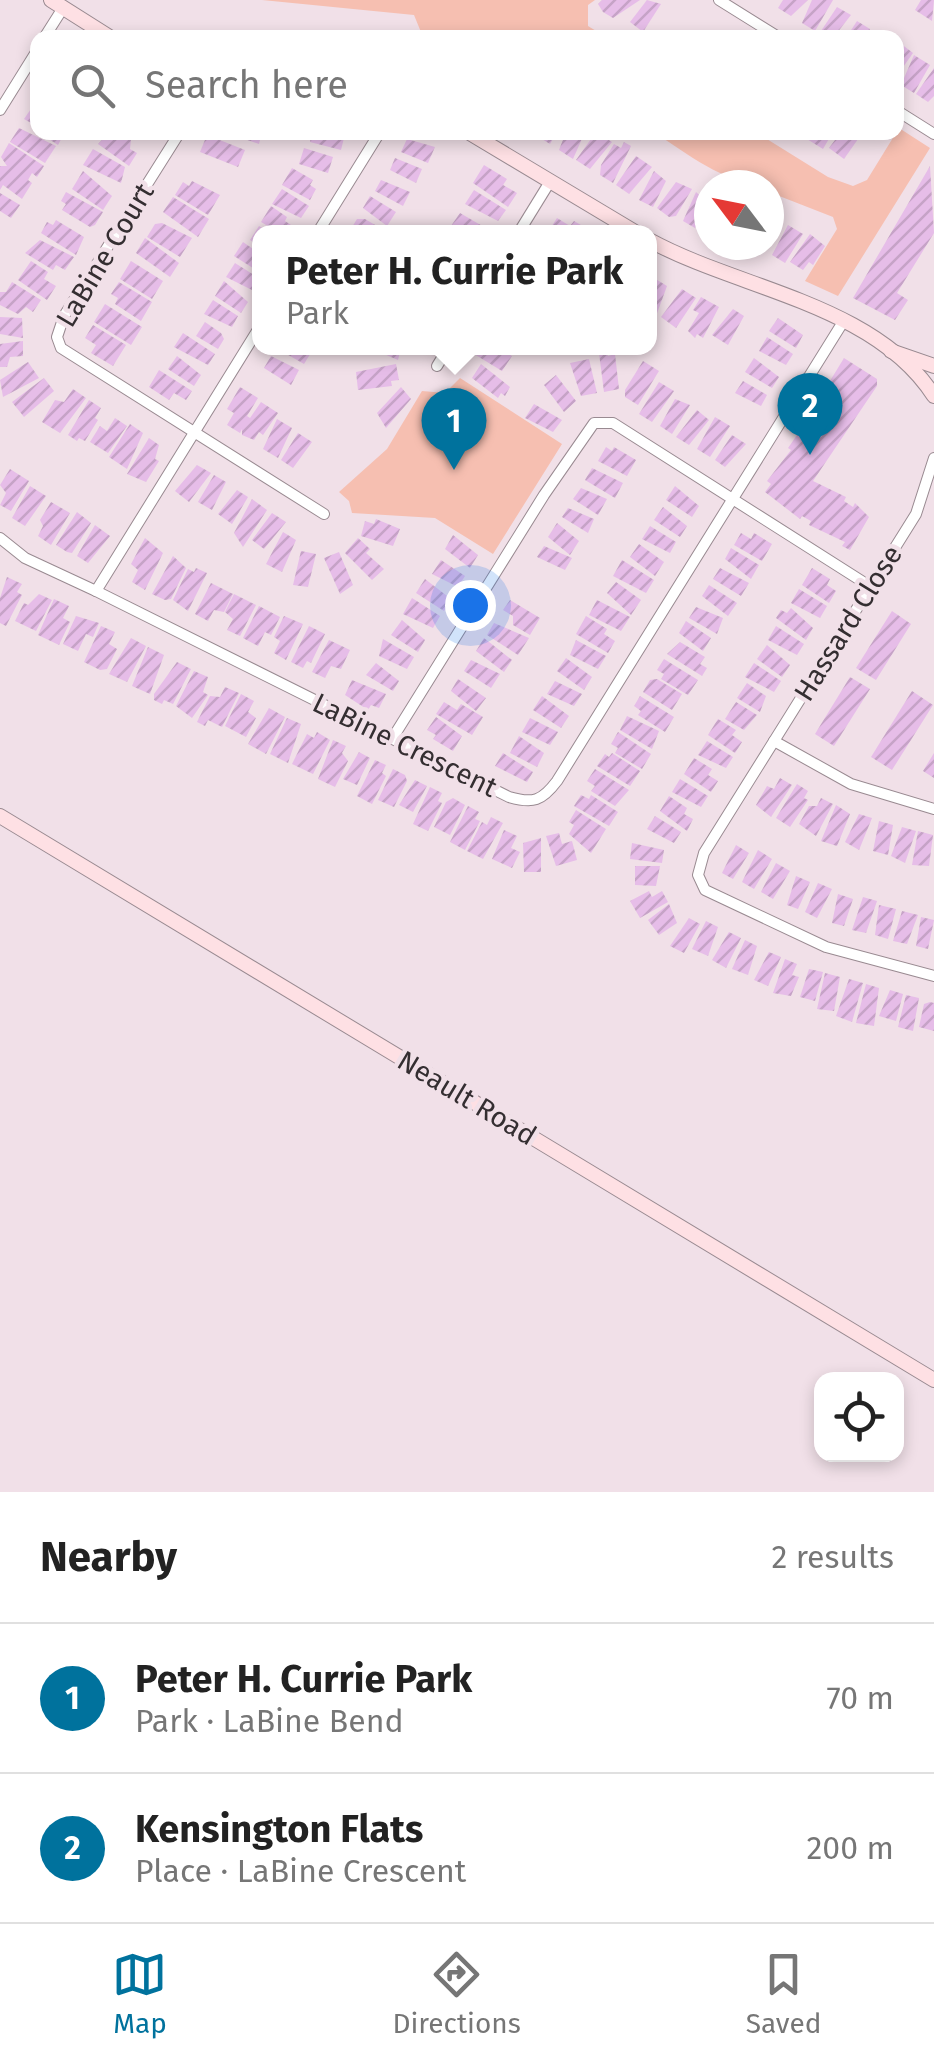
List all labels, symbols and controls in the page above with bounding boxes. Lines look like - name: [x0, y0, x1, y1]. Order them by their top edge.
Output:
- search box: [30, 30, 904, 140]
- icon: search: [65, 58, 120, 113]
- text: Search here: [145, 62, 348, 108]
- north arrow: [694, 170, 784, 260]
- street label: LaBine Court: [49, 176, 161, 333]
- popup: [252, 225, 657, 355]
- text: Peter H. Currie Park: [286, 248, 623, 294]
- text: Park: [286, 294, 349, 332]
- pin: 2: [778, 372, 842, 455]
- pin: 1: [422, 388, 486, 470]
- street label: Hassard Close: [787, 539, 909, 707]
- your location: [445, 580, 496, 631]
- street label: LaBine Crescent: [307, 686, 503, 804]
- street label: Neault Road: [392, 1044, 542, 1152]
- map controls: [814, 1372, 904, 1462]
- button: locate: [814, 1372, 904, 1462]
- text: Nearby: [40, 1532, 177, 1582]
- text: 2 results: [771, 1538, 894, 1576]
- text: Peter H. Currie Park: [135, 1656, 472, 1702]
- text: 1: [65, 1679, 80, 1717]
- text: 70 m: [826, 1679, 894, 1717]
- text: Park · LaBine Bend: [135, 1702, 404, 1740]
- text: Kensington Flats: [135, 1806, 423, 1852]
- text: 2: [64, 1829, 81, 1867]
- text: 200 m: [807, 1829, 894, 1867]
- text: Place · LaBine Crescent: [135, 1852, 466, 1890]
- tab: Map: [112, 1947, 167, 2040]
- tab: Directions: [392, 1947, 521, 2040]
- tab: Saved: [746, 1947, 822, 2040]

